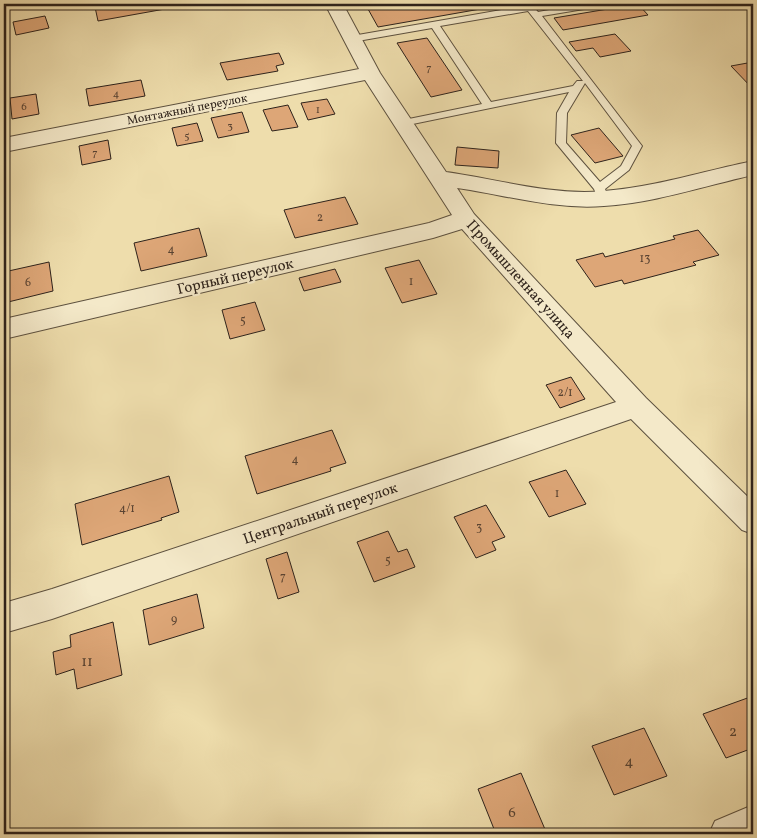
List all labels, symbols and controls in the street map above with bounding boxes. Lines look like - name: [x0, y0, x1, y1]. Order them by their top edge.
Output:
- house number: 7: [426, 61, 432, 76]
- house number: 4: [113, 87, 120, 102]
- street label: Монтажный переулок: [126, 90, 249, 129]
- house number: 6: [21, 100, 27, 115]
- house number: 1: [316, 103, 320, 118]
- house number: 3: [227, 119, 233, 134]
- house number: 5: [184, 129, 190, 144]
- house number: 7: [92, 146, 98, 161]
- house number: 2: [317, 210, 323, 226]
- street label: Промышленная улица: [461, 216, 579, 344]
- house number: 4: [167, 242, 175, 258]
- house number: 13: [640, 251, 650, 267]
- street label: Горный переулок: [175, 254, 296, 301]
- house number: 1: [409, 274, 413, 290]
- house number: 6: [25, 275, 31, 291]
- house number: 5: [240, 313, 246, 329]
- house number: 2/1: [557, 385, 573, 401]
- house number: 4: [291, 452, 299, 468]
- street label: Центральный переулок: [240, 478, 401, 551]
- house number: 1: [555, 486, 559, 502]
- house number: 4/1: [119, 501, 135, 517]
- house number: 3: [476, 520, 482, 536]
- house number: 5: [385, 553, 391, 569]
- house number: 7: [280, 569, 286, 585]
- house number: 9: [171, 612, 177, 628]
- house number: 11: [81, 652, 93, 673]
- house number: 2: [729, 722, 737, 743]
- house number: 4: [625, 752, 634, 773]
- house number: 6: [508, 803, 516, 824]

